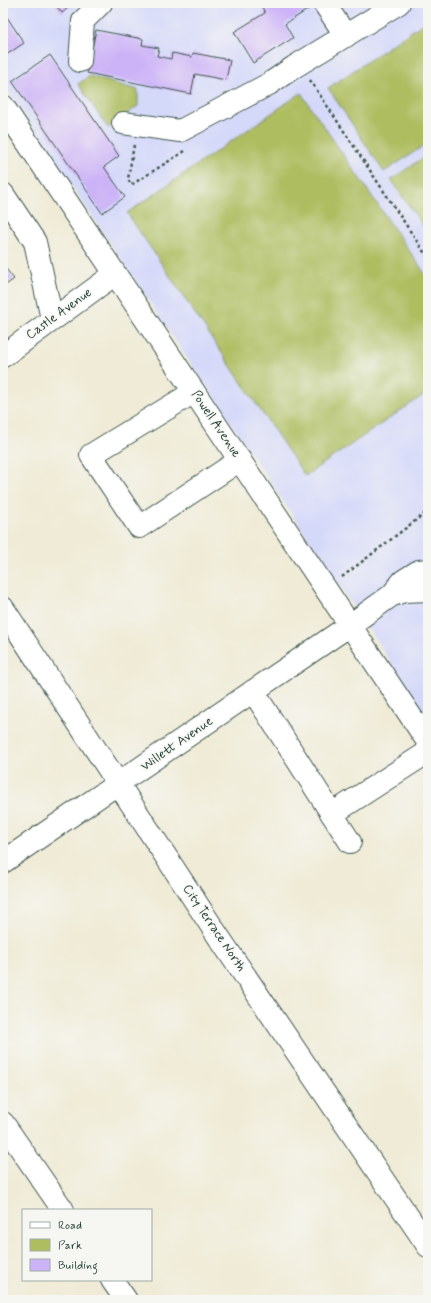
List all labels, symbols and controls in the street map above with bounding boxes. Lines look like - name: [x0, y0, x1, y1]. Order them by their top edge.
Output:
- street label: Castle Avenue: [23, 284, 95, 344]
- street label: Powell Avenue: [187, 387, 245, 461]
- street label: Willett Avenue: [138, 713, 216, 775]
- street label: City Terrace North: [179, 881, 249, 975]
- legend: [22, 1209, 152, 1281]
- text: Road: [58, 1218, 82, 1234]
- text: Park: [58, 1238, 82, 1254]
- text: Building: [58, 1258, 98, 1275]

